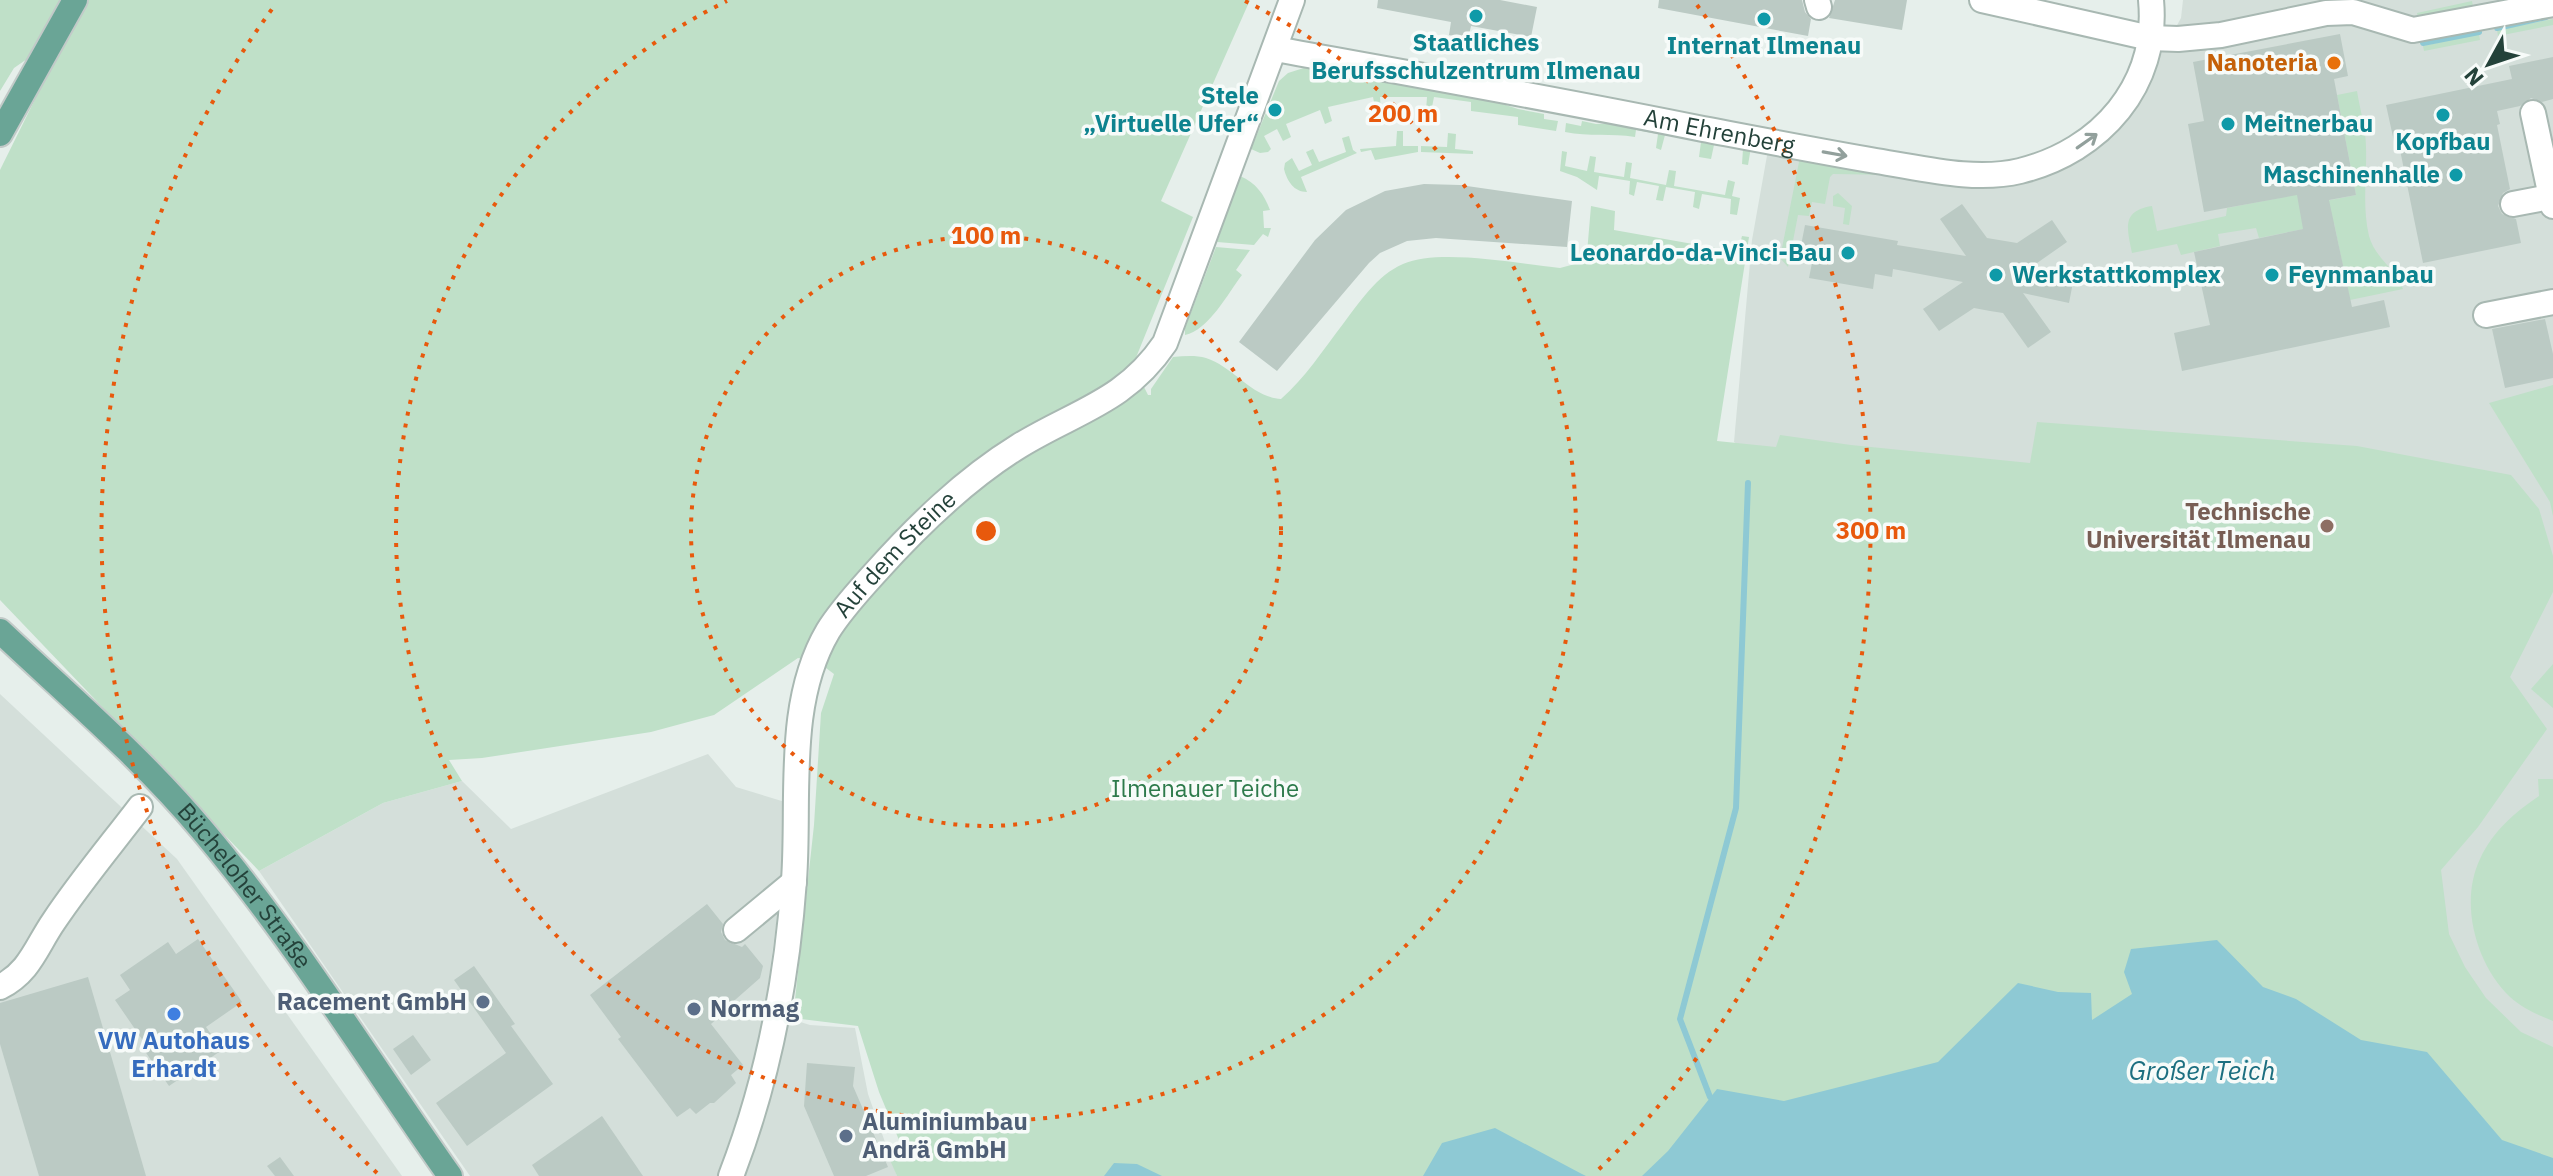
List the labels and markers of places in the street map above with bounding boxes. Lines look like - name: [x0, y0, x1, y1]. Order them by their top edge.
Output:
- marker: Staatliches Berufsschulzentrum Ilmenau: [1467, 7, 1485, 25]
- marker: Internat Ilmenau: [1755, 10, 1773, 28]
- place label: Staatliches Berufsschulzentrum Ilmenau: [1311, 26, 1641, 86]
- place label: Internat Ilmenau: [1667, 29, 1861, 61]
- place label: Nanoteria: [2206, 46, 2318, 78]
- marker: Nanoteria: [2325, 54, 2343, 72]
- place label: Stele „Virtuelle Ufer“: [1083, 79, 1259, 139]
- marker: Stele „Virtuelle Ufer“: [1266, 101, 1284, 119]
- marker: Kopfbau: [2434, 106, 2452, 124]
- place label: Meitnerbau: [2244, 107, 2373, 139]
- marker: Meitnerbau: [2219, 115, 2237, 133]
- place label: Kopfbau: [2395, 125, 2491, 157]
- place label: Maschinenhalle: [2263, 158, 2440, 190]
- marker: Maschinenhalle: [2447, 166, 2465, 184]
- place label: Leonardo-da-Vinci-Bau: [1570, 236, 1832, 268]
- marker: Leonardo-da-Vinci-Bau: [1839, 244, 1857, 262]
- place label: Werkstattkomplex: [2012, 258, 2222, 290]
- place label: Feynmanbau: [2288, 258, 2434, 290]
- marker: Werkstattkomplex: [1987, 266, 2005, 284]
- marker: Feynmanbau: [2263, 266, 2281, 284]
- place label: Technische Universität Ilmenau: [2086, 495, 2311, 555]
- centre of rings: [972, 517, 1000, 545]
- marker: Technische Universität Ilmenau: [2318, 517, 2336, 535]
- place label: Racement GmbH: [277, 985, 467, 1017]
- place label: Normag: [710, 992, 800, 1024]
- marker: Racement GmbH: [474, 993, 492, 1011]
- marker: Normag: [685, 1000, 703, 1018]
- marker: VW Autohaus Erhardt: [165, 1005, 183, 1023]
- place label: VW Autohaus Erhardt: [98, 1024, 250, 1084]
- place label: Aluminiumbau Andrä GmbH: [862, 1105, 1028, 1165]
- marker: Aluminiumbau Andrä GmbH: [837, 1127, 855, 1145]

